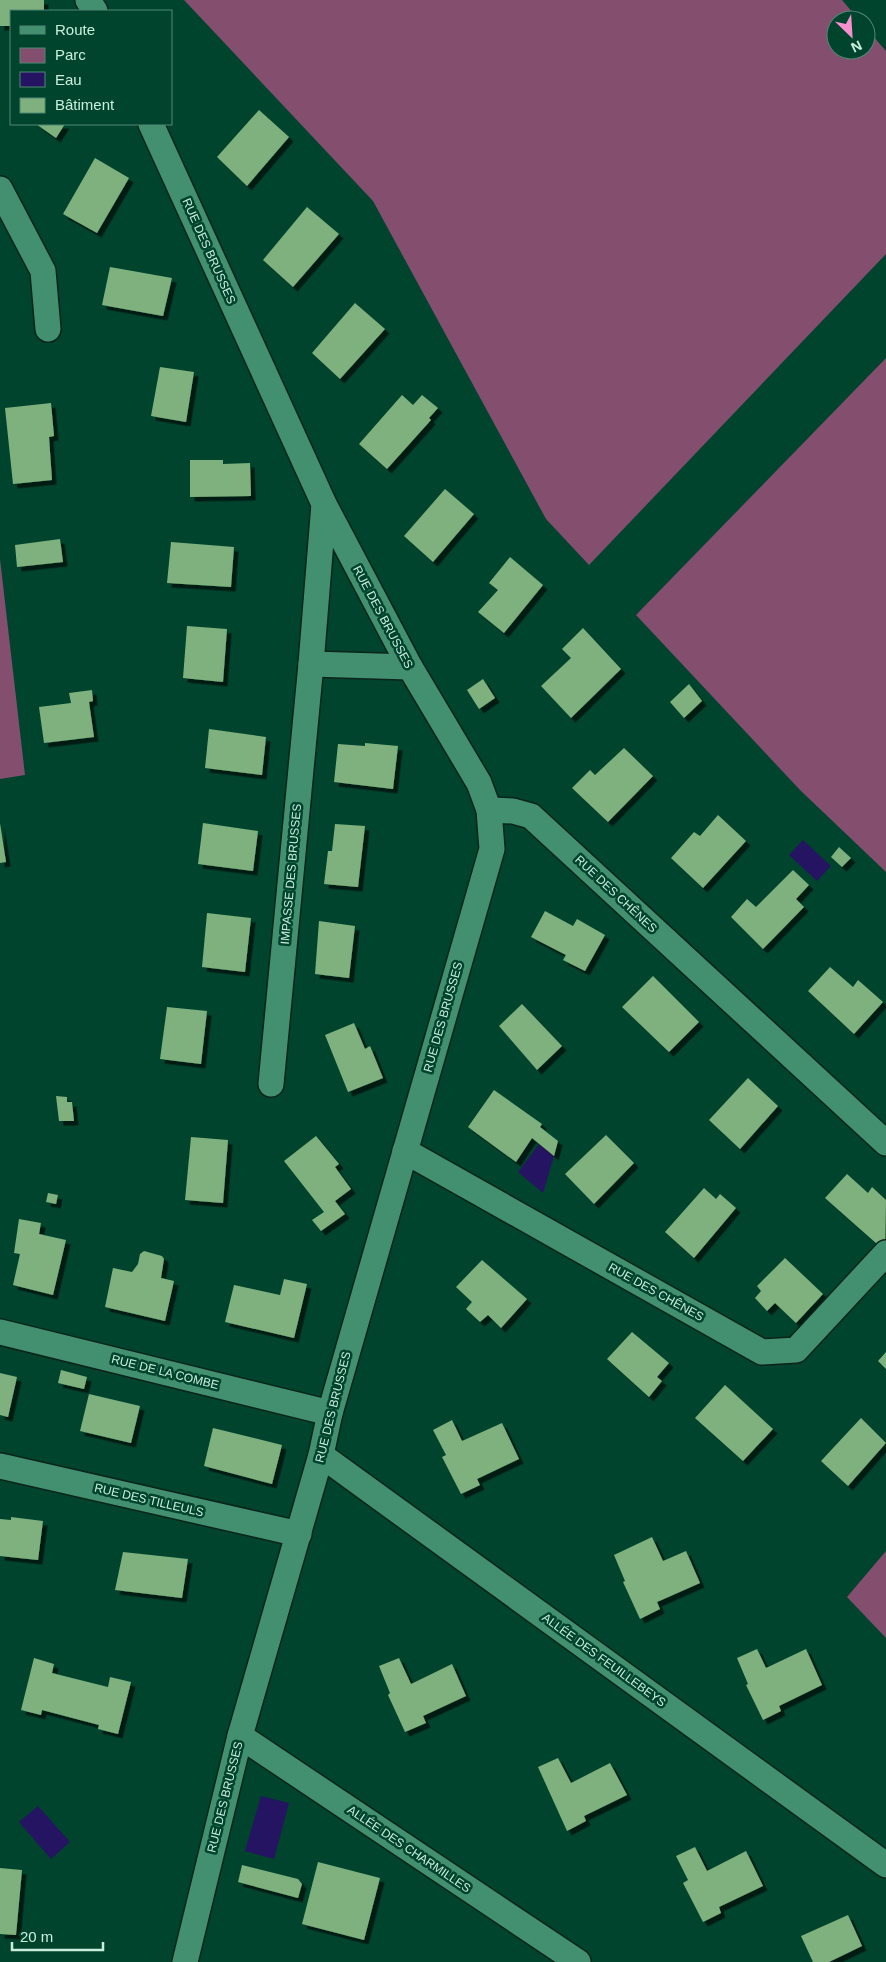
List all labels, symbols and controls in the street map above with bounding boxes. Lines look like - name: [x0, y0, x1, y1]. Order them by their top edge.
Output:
- legend: [10, 10, 172, 125]
- north arrow: [826, 10, 876, 60]
- text: Route: [55, 21, 95, 38]
- text: N: [849, 37, 864, 56]
- text: Parc: [55, 46, 86, 63]
- text: Eau: [55, 71, 82, 88]
- text: Bâtiment: [55, 96, 115, 113]
- street label: RUE DES BRUSSES: [179, 196, 239, 306]
- street label: RUE DES BRUSSES: [350, 563, 416, 671]
- street label: IMPASSE DES BRUSSES: [278, 803, 304, 945]
- street label: RUE DES CHÊNES: [572, 852, 660, 935]
- street label: RUE DES BRUSSES: [421, 960, 465, 1074]
- street label: RUE DES CHÊNES: [606, 1259, 707, 1324]
- street label: RUE DES BRUSSES: [312, 1350, 354, 1464]
- street label: RUE DE LA COMBE: [110, 1352, 220, 1392]
- street label: RUE DES TILLEULS: [93, 1481, 205, 1519]
- street label: ALLÉE DES FEUILLEBEYS: [539, 1610, 669, 1710]
- street label: RUE DES BRUSSES: [204, 1740, 246, 1854]
- street label: ALLÉE DES CHARMILLES: [345, 1802, 474, 1895]
- scale bar: [12, 1920, 104, 1952]
- text: 20 m: [20, 1928, 53, 1945]

